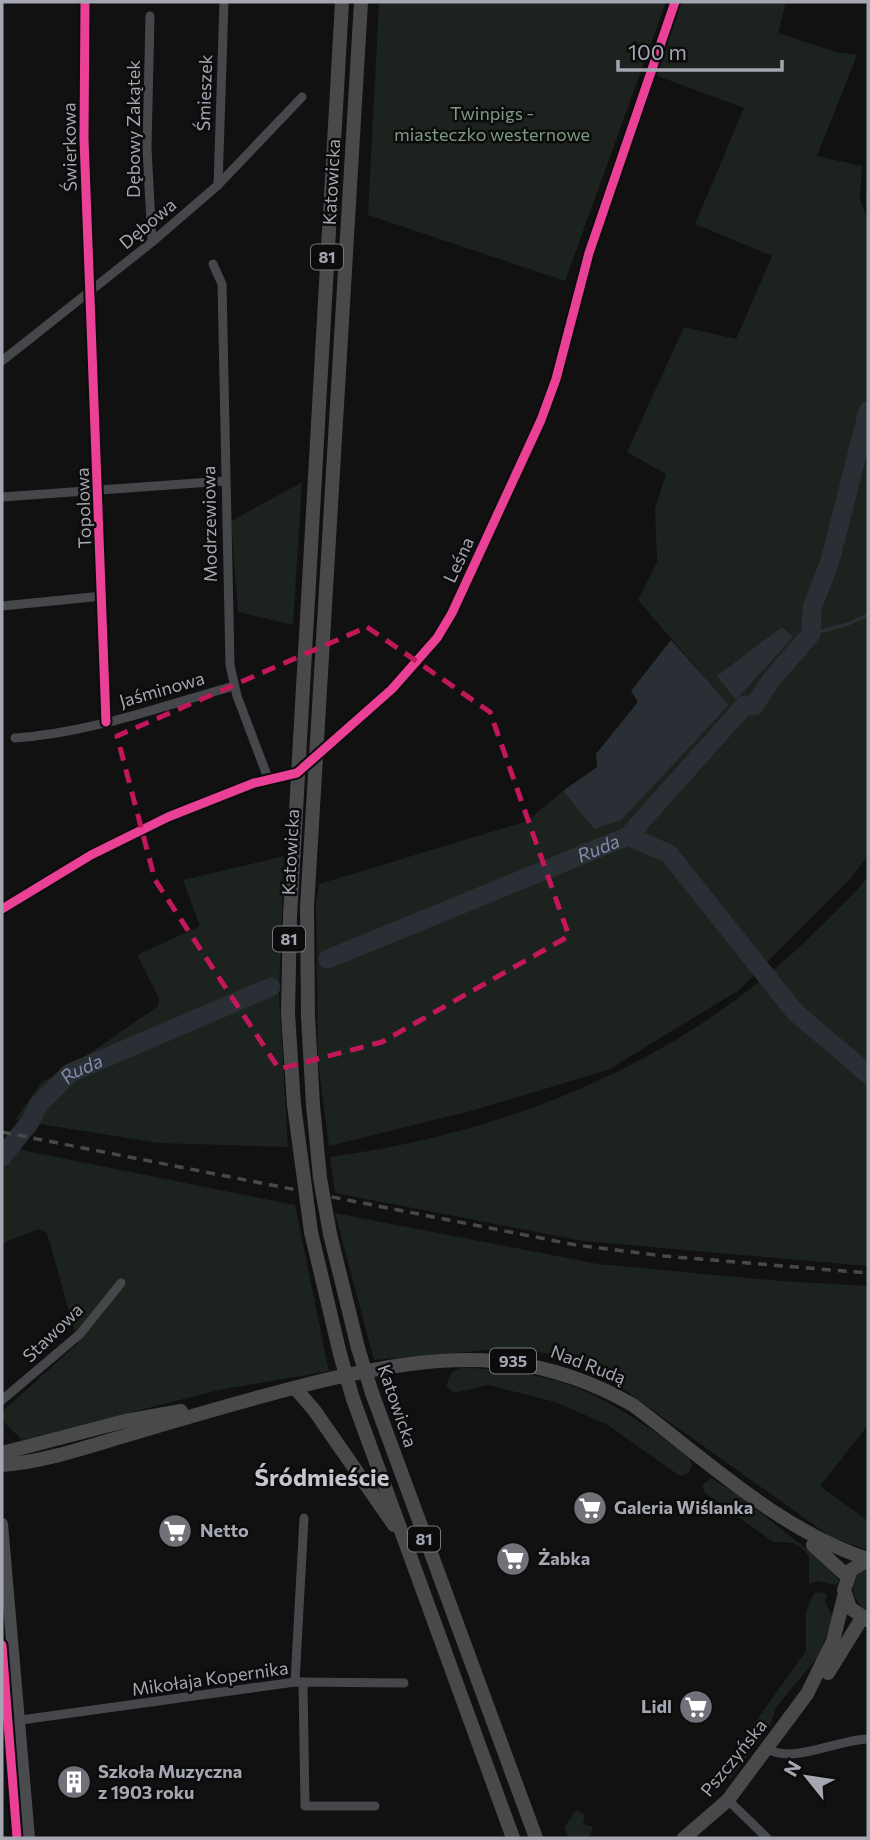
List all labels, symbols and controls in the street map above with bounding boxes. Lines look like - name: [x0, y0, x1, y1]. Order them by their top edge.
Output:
- scale bar: [618, 28, 782, 72]
- text: 100 m: [628, 39, 687, 64]
- street label: Śmieszek: [192, 54, 216, 132]
- street label: Dębowy Zakątek: [122, 60, 144, 198]
- street label: Świerkowa: [57, 102, 81, 192]
- park label: Twinpigs - miasteczko westernowe: [394, 102, 590, 145]
- street label: Katowicka: [318, 138, 344, 226]
- street label: Dębowa: [114, 193, 180, 253]
- road number: 81: [311, 244, 343, 270]
- street label: Modrzewiowa: [197, 465, 221, 583]
- street label: Topolowa: [71, 467, 95, 549]
- street label: Leśna: [438, 533, 478, 586]
- street label: Jaśminowa: [117, 666, 207, 712]
- street label: Katowicka: [277, 808, 303, 896]
- water label: Ruda: [573, 829, 623, 867]
- road number: 81: [273, 926, 305, 951]
- water label: Ruda: [55, 1048, 106, 1088]
- street label: Stawowa: [18, 1298, 87, 1366]
- street label: Nad Rudą: [548, 1340, 629, 1388]
- road number: 935: [490, 1348, 536, 1373]
- street label: Katowicka: [373, 1361, 422, 1450]
- district label: Śródmieście: [255, 1462, 389, 1491]
- supermarket icon: Galeria Wiślanka: [571, 1489, 609, 1527]
- place label: Galeria Wiślanka: [614, 1496, 753, 1518]
- supermarket icon: Netto: [156, 1512, 194, 1550]
- place label: Netto: [200, 1519, 249, 1541]
- road number: 81: [408, 1526, 440, 1552]
- supermarket icon: Żabka: [494, 1540, 532, 1578]
- place label: Żabka: [538, 1547, 590, 1569]
- street label: Mikołaja Kopernika: [130, 1656, 290, 1700]
- supermarket icon: Lidl: [677, 1688, 715, 1726]
- place label: Lidl: [641, 1695, 672, 1717]
- street label: Pszczyńska: [695, 1714, 771, 1800]
- north arrow: [772, 1742, 842, 1812]
- text: N: [778, 1756, 805, 1780]
- place label: Szkoła Muzyczna z 1903 roku: [98, 1760, 242, 1803]
- building icon: Szkoła Muzyczna z 1903 roku: [55, 1763, 93, 1801]

